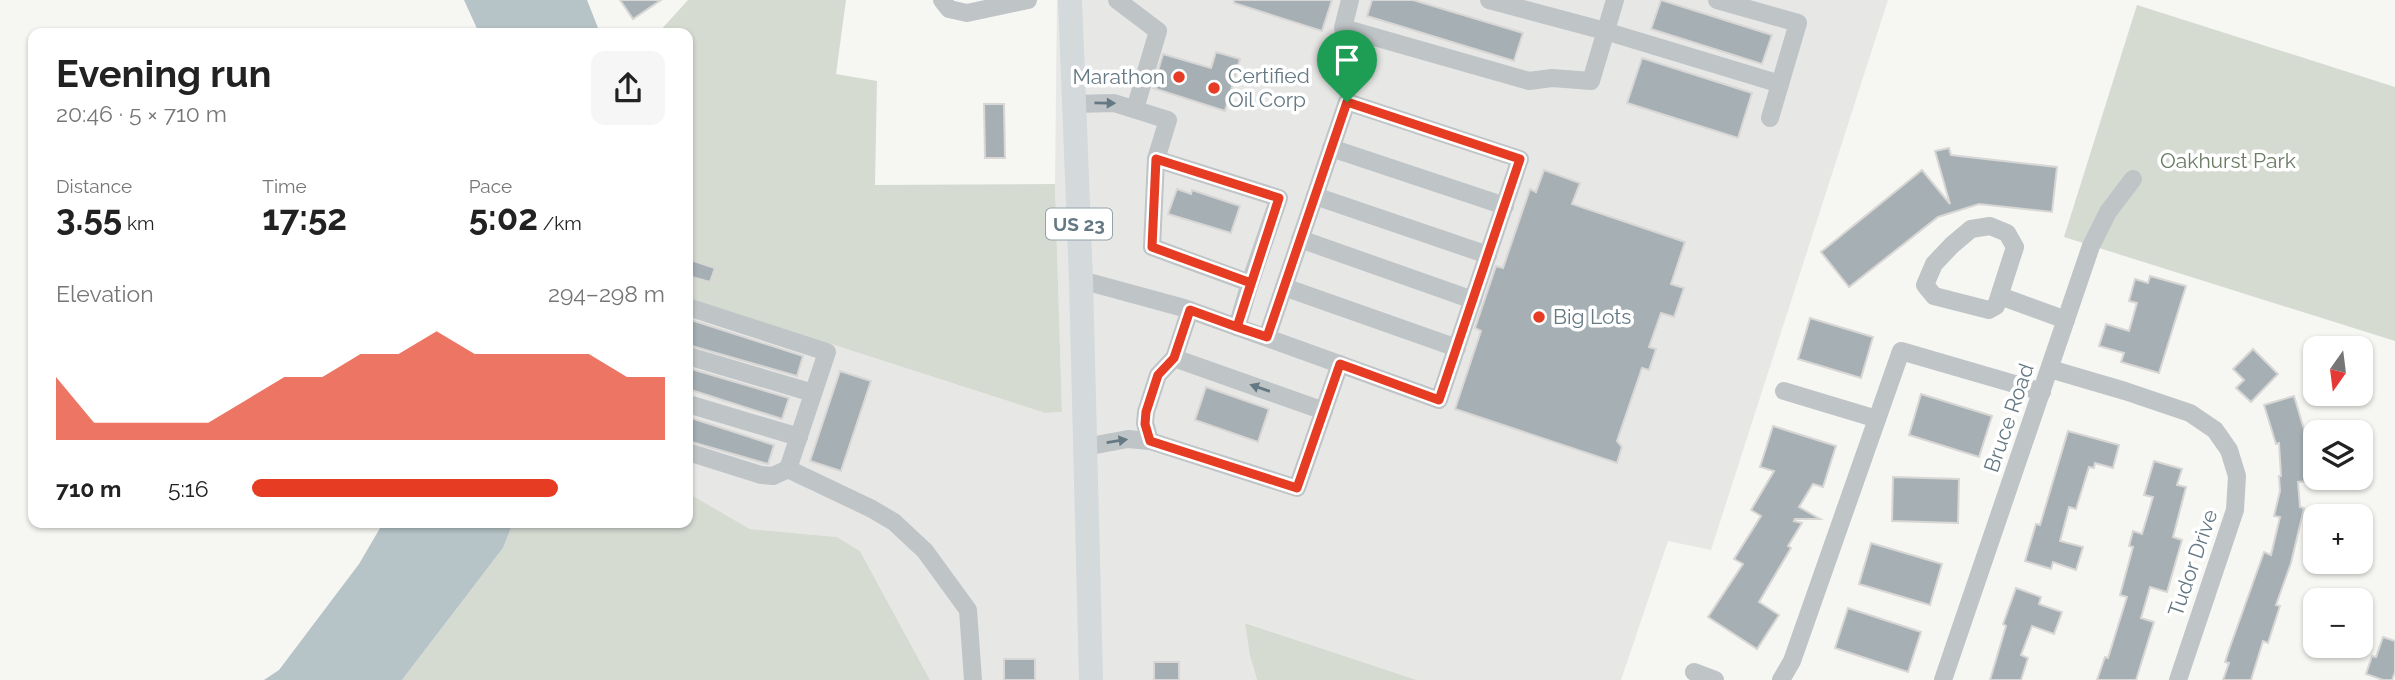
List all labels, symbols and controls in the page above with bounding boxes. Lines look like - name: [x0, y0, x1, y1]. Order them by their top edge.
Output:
- pin: [1317, 30, 1377, 102]
- icon: arrive: [1328, 41, 1366, 79]
- text: Evening run: [56, 51, 271, 96]
- button: share: [591, 51, 665, 125]
- place label: Certified Oil Corp: [1228, 63, 1310, 112]
- place label: Marathon: [1073, 64, 1165, 89]
- marker: Marathon: [1171, 69, 1187, 85]
- marker: Certified Oil Corp: [1206, 80, 1222, 96]
- one-way arrow: [1094, 98, 1116, 109]
- text: 20:46 · 5 × 710 m: [56, 100, 227, 127]
- park label: Oakhurst Park: [2160, 148, 2296, 173]
- text: Distance: [56, 175, 132, 197]
- text: Time: [262, 175, 307, 197]
- text: Pace: [469, 175, 512, 197]
- text: 3.55: [56, 197, 122, 238]
- text: 17:52: [262, 197, 347, 238]
- text: 5:02: [469, 197, 538, 238]
- road number: US 23: [1046, 208, 1112, 240]
- text: km: [122, 212, 155, 234]
- text: /km: [538, 212, 582, 234]
- text: Elevation: [56, 280, 154, 307]
- text: 294–298 m: [548, 280, 665, 307]
- place label: Big Lots: [1553, 304, 1631, 329]
- marker: Big Lots: [1531, 309, 1547, 325]
- north arrow: [2303, 336, 2373, 406]
- map controls: [2303, 336, 2373, 658]
- street label: Bruce Road: [1978, 360, 2039, 475]
- one-way arrow: [1249, 382, 1270, 393]
- button: layers: [2303, 420, 2373, 490]
- one-way arrow: [1106, 435, 1128, 446]
- text: 710 m: [56, 475, 121, 502]
- text: 5:16: [168, 475, 209, 502]
- button: +: [2303, 504, 2373, 574]
- street label: Tudor Drive: [2163, 506, 2222, 620]
- button: −: [2303, 588, 2373, 658]

